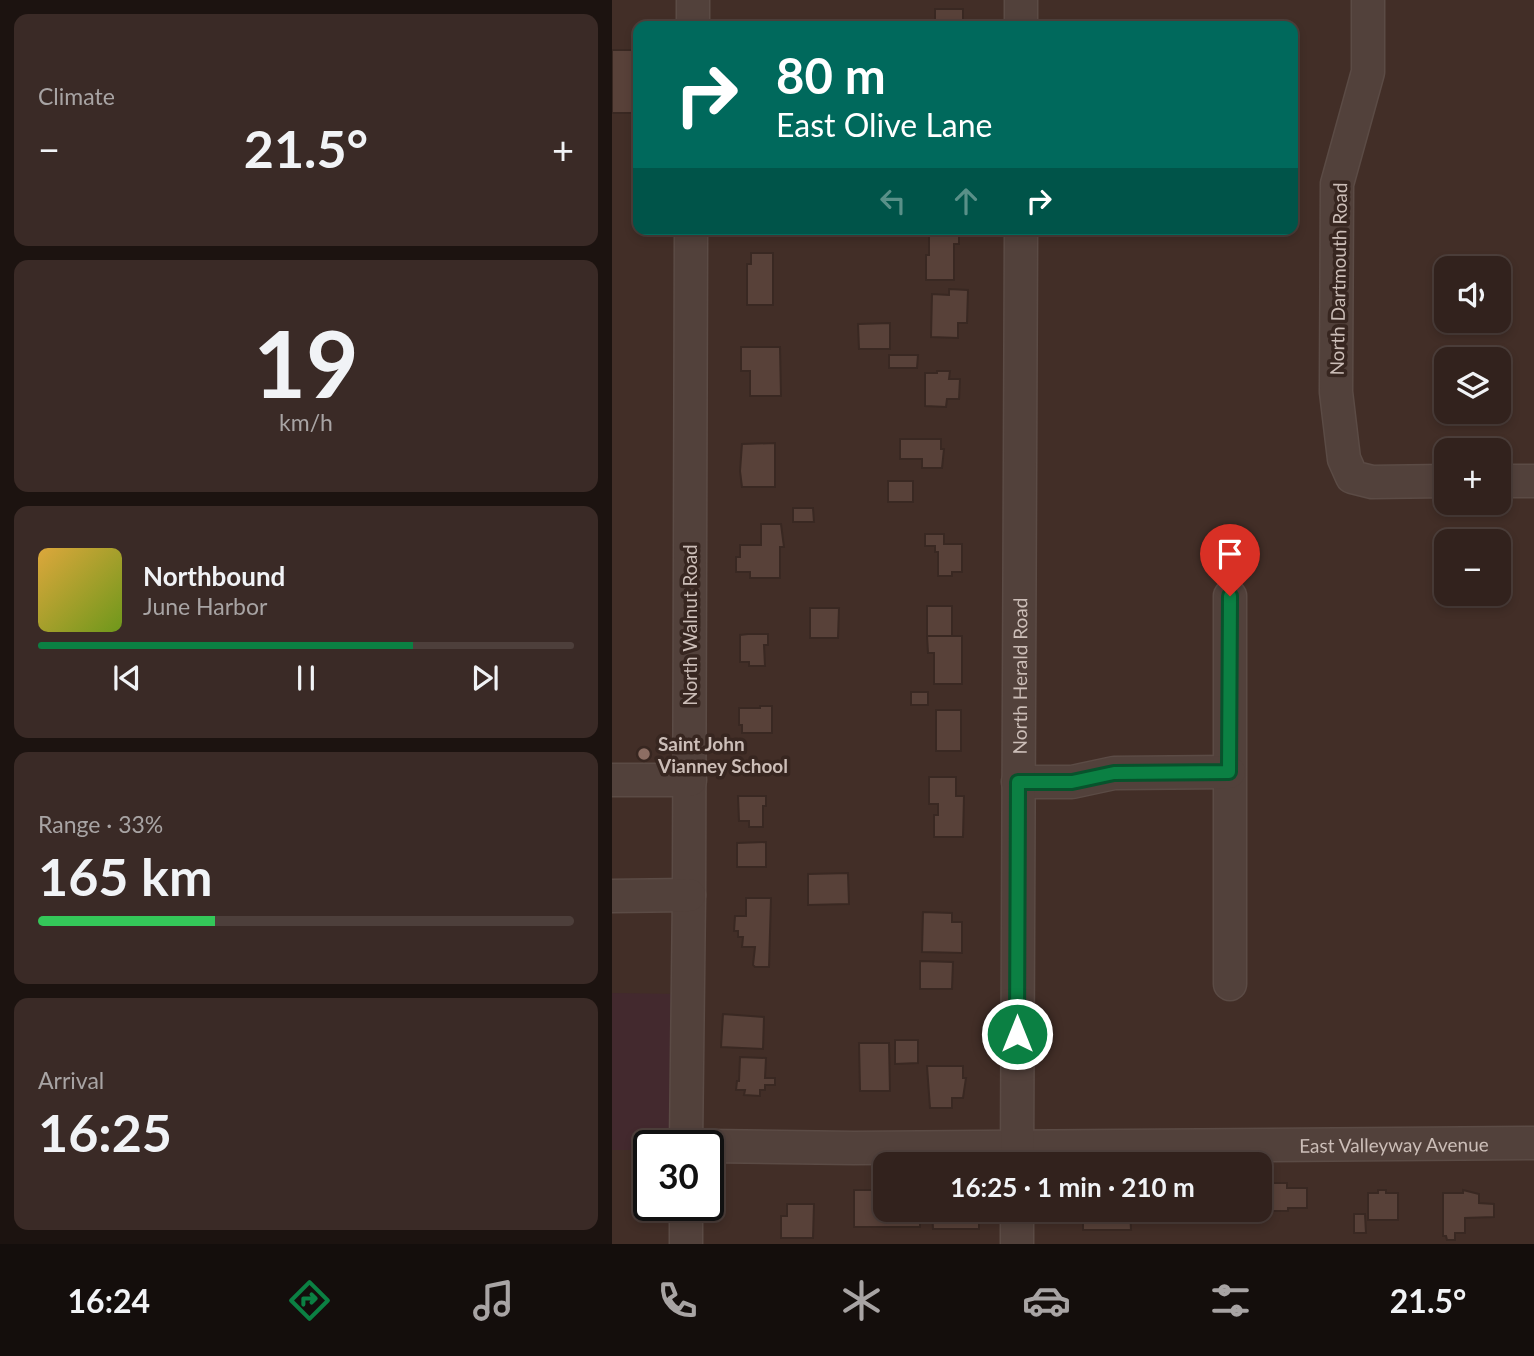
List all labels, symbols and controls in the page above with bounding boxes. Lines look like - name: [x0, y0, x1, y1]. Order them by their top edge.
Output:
- text: 80 m: [776, 46, 886, 104]
- icon: right: [661, 49, 752, 140]
- text: Climate: [38, 82, 115, 110]
- text: East Olive Lane: [776, 105, 993, 144]
- text: 21.5°: [244, 117, 368, 179]
- text: −: [38, 126, 60, 172]
- text: +: [552, 126, 574, 172]
- icon: left: [874, 182, 912, 220]
- icon: ahead: [947, 182, 985, 220]
- icon: right: [1020, 182, 1058, 220]
- street label: North Dartmouth Road: [1325, 182, 1351, 376]
- map controls: [1434, 256, 1511, 606]
- button: sound: [1434, 256, 1511, 333]
- text: 19: [253, 308, 359, 417]
- button: layers: [1434, 347, 1511, 424]
- text: km/h: [279, 408, 333, 436]
- button: +: [1434, 438, 1511, 515]
- pin: [1200, 524, 1260, 596]
- button: −: [1434, 529, 1511, 606]
- icon: arrive: [1211, 535, 1249, 573]
- street label: North Walnut Road: [678, 544, 701, 706]
- text: Northbound: [143, 560, 285, 592]
- text: June Harbor: [143, 592, 267, 620]
- street label: North Herald Road: [1007, 598, 1031, 754]
- icon: previous: [108, 659, 146, 697]
- icon: pause: [287, 659, 325, 697]
- icon: next: [466, 659, 504, 697]
- place label: Saint John Vianney School: [657, 732, 788, 777]
- marker: Saint John Vianney School: [636, 746, 652, 762]
- text: Range · 33%: [38, 810, 163, 838]
- text: 165 km: [38, 845, 212, 907]
- position arrow: [980, 997, 1054, 1071]
- text: Arrival: [38, 1066, 104, 1094]
- text: 16:25: [38, 1101, 172, 1163]
- speed limit sign: 30: [633, 1130, 724, 1221]
- street label: East Valleyway Avenue: [1299, 1132, 1489, 1156]
- text: 16:25 · 1 min · 210 m: [950, 1171, 1195, 1203]
- icon: directions: [285, 1276, 334, 1325]
- icon: music: [469, 1276, 518, 1325]
- icon: phone: [653, 1276, 702, 1325]
- icon: climate: [837, 1276, 886, 1325]
- icon: car: [1022, 1276, 1071, 1325]
- icon: filters: [1206, 1276, 1255, 1325]
- text: 16:24: [68, 1281, 150, 1320]
- text: 21.5°: [1390, 1281, 1466, 1320]

